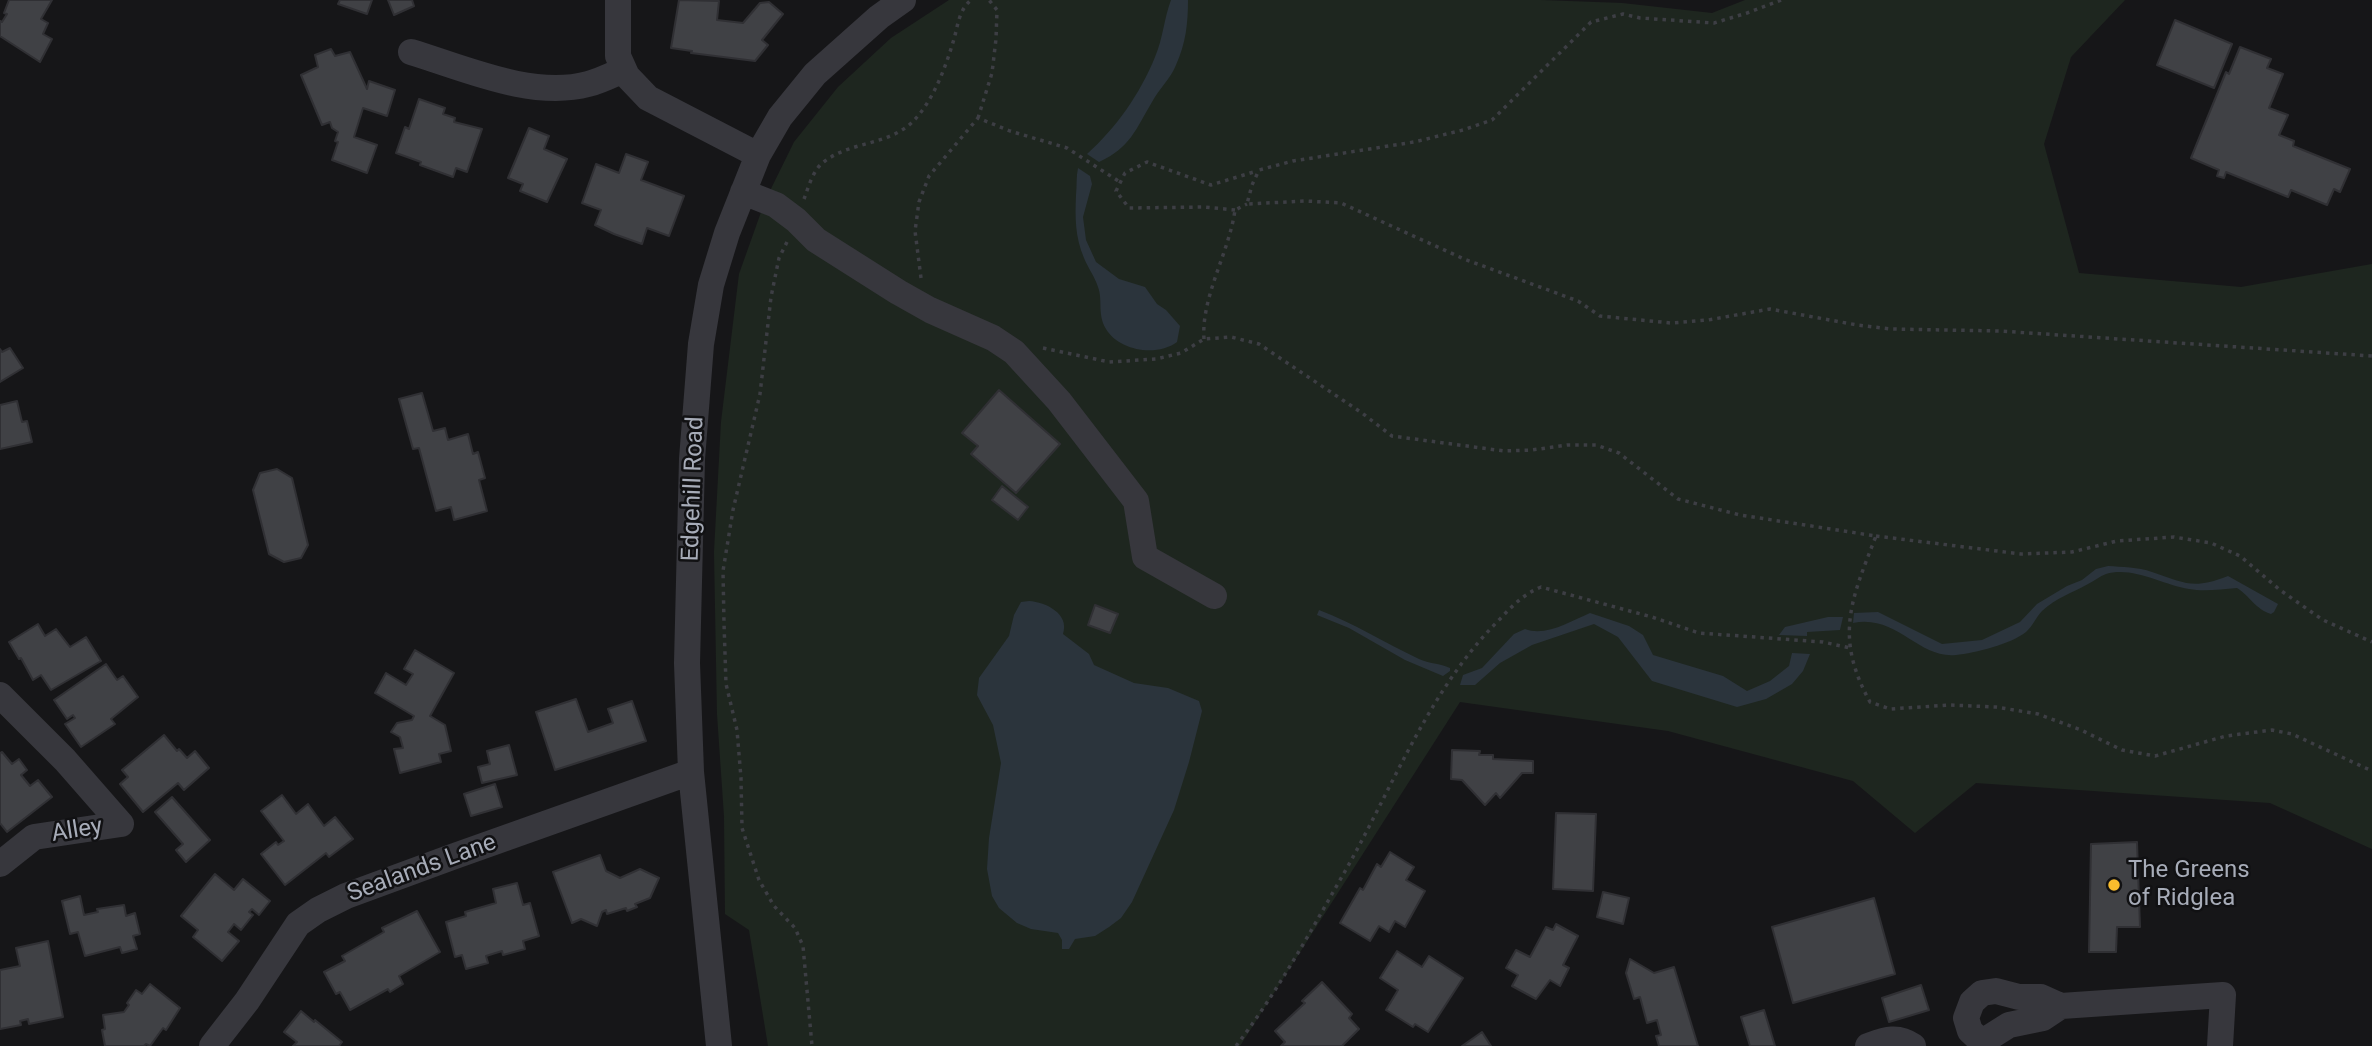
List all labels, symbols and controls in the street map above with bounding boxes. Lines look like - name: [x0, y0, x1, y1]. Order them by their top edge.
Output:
- street label: Edgehill Road: [677, 416, 711, 562]
- street label: Alley: [49, 813, 105, 849]
- street label: Sealands Lane: [344, 829, 500, 909]
- place label: The Greens of Ridglea: [2128, 857, 2250, 913]
- marker: The Greens of Ridglea: [2106, 877, 2122, 893]

